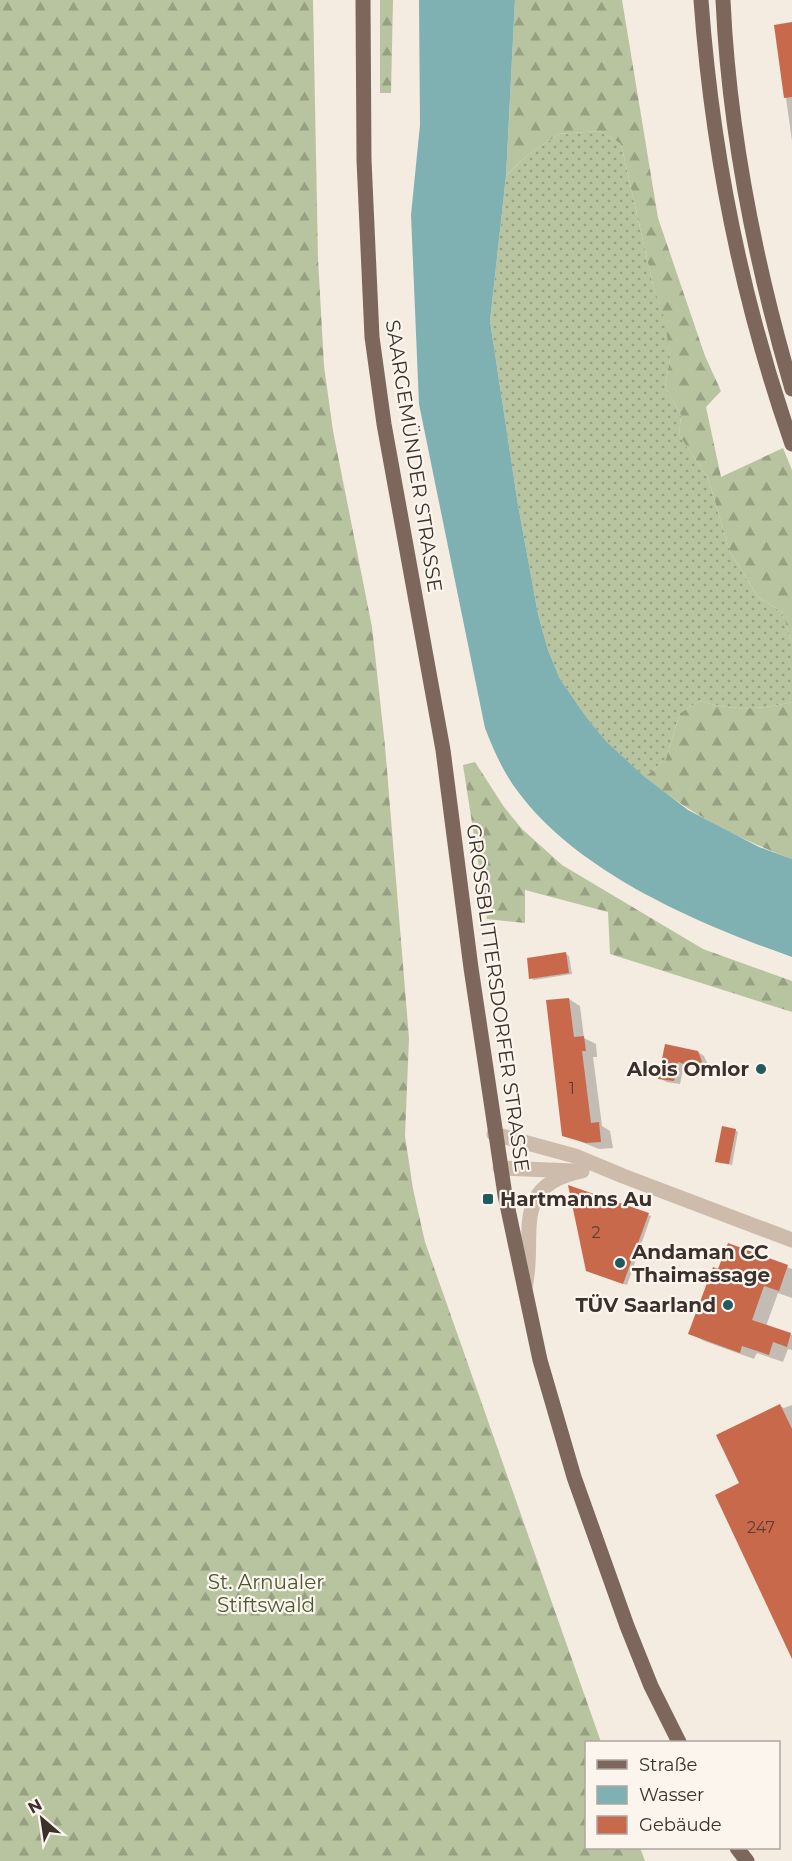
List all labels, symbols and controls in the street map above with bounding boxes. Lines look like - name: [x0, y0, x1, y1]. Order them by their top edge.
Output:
- street label: SAARGEMÜNDER STRASSE: [381, 318, 447, 594]
- street label: GROSSBLITTERSDORFER STRASSE: [462, 822, 534, 1174]
- place label: Alois Omlor: [626, 1057, 749, 1081]
- marker: Alois Omlor: [754, 1062, 768, 1076]
- house number: 1: [569, 1079, 575, 1098]
- place label: Hartmanns Au: [500, 1187, 652, 1211]
- marker: Hartmanns Au: [481, 1192, 495, 1206]
- house number: 2: [591, 1223, 601, 1242]
- place label: Andaman CC Thaimassage: [631, 1240, 770, 1287]
- marker: Andaman CC Thaimassage: [613, 1256, 627, 1270]
- place label: TÜV Saarland: [575, 1293, 716, 1317]
- marker: TÜV Saarland: [721, 1298, 735, 1312]
- house number: 247: [747, 1518, 775, 1537]
- park label: St. Arnualer Stiftswald: [208, 1570, 324, 1617]
- legend: [585, 1741, 780, 1849]
- text: Straße: [639, 1754, 698, 1776]
- text: Wasser: [639, 1784, 704, 1806]
- north arrow: [12, 1789, 72, 1849]
- text: N: [25, 1795, 45, 1818]
- text: Gebäude: [639, 1814, 722, 1836]

